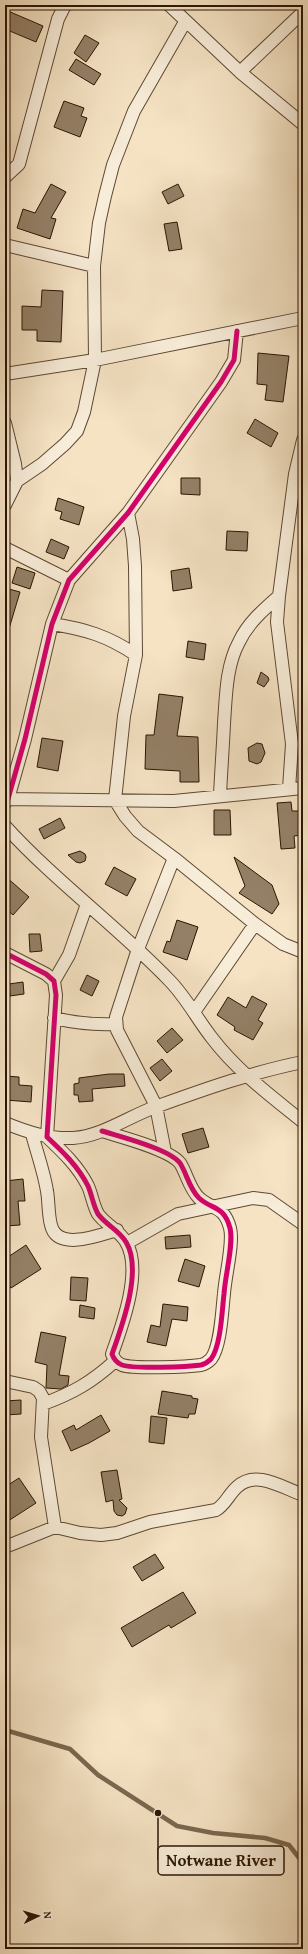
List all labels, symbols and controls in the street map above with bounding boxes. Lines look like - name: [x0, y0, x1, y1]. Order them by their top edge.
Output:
- callout: Notwane River: [158, 1846, 284, 1875]
- text: Notwane River: [166, 1847, 276, 1872]
- north arrow: [18, 1896, 58, 1936]
- text: N: [40, 1911, 56, 1920]

